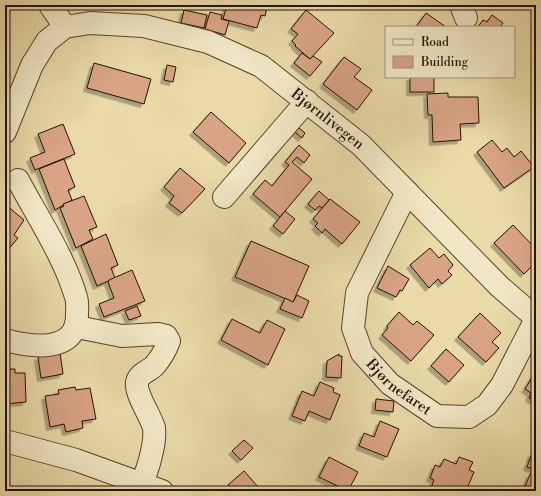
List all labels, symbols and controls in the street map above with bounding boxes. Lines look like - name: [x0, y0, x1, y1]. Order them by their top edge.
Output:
- legend: [385, 26, 515, 78]
- text: Road: [421, 35, 449, 50]
- text: Building: [420, 55, 469, 70]
- street label: Bjørnlivegen: [286, 84, 368, 154]
- street label: Bjørnefaret: [361, 354, 436, 420]

